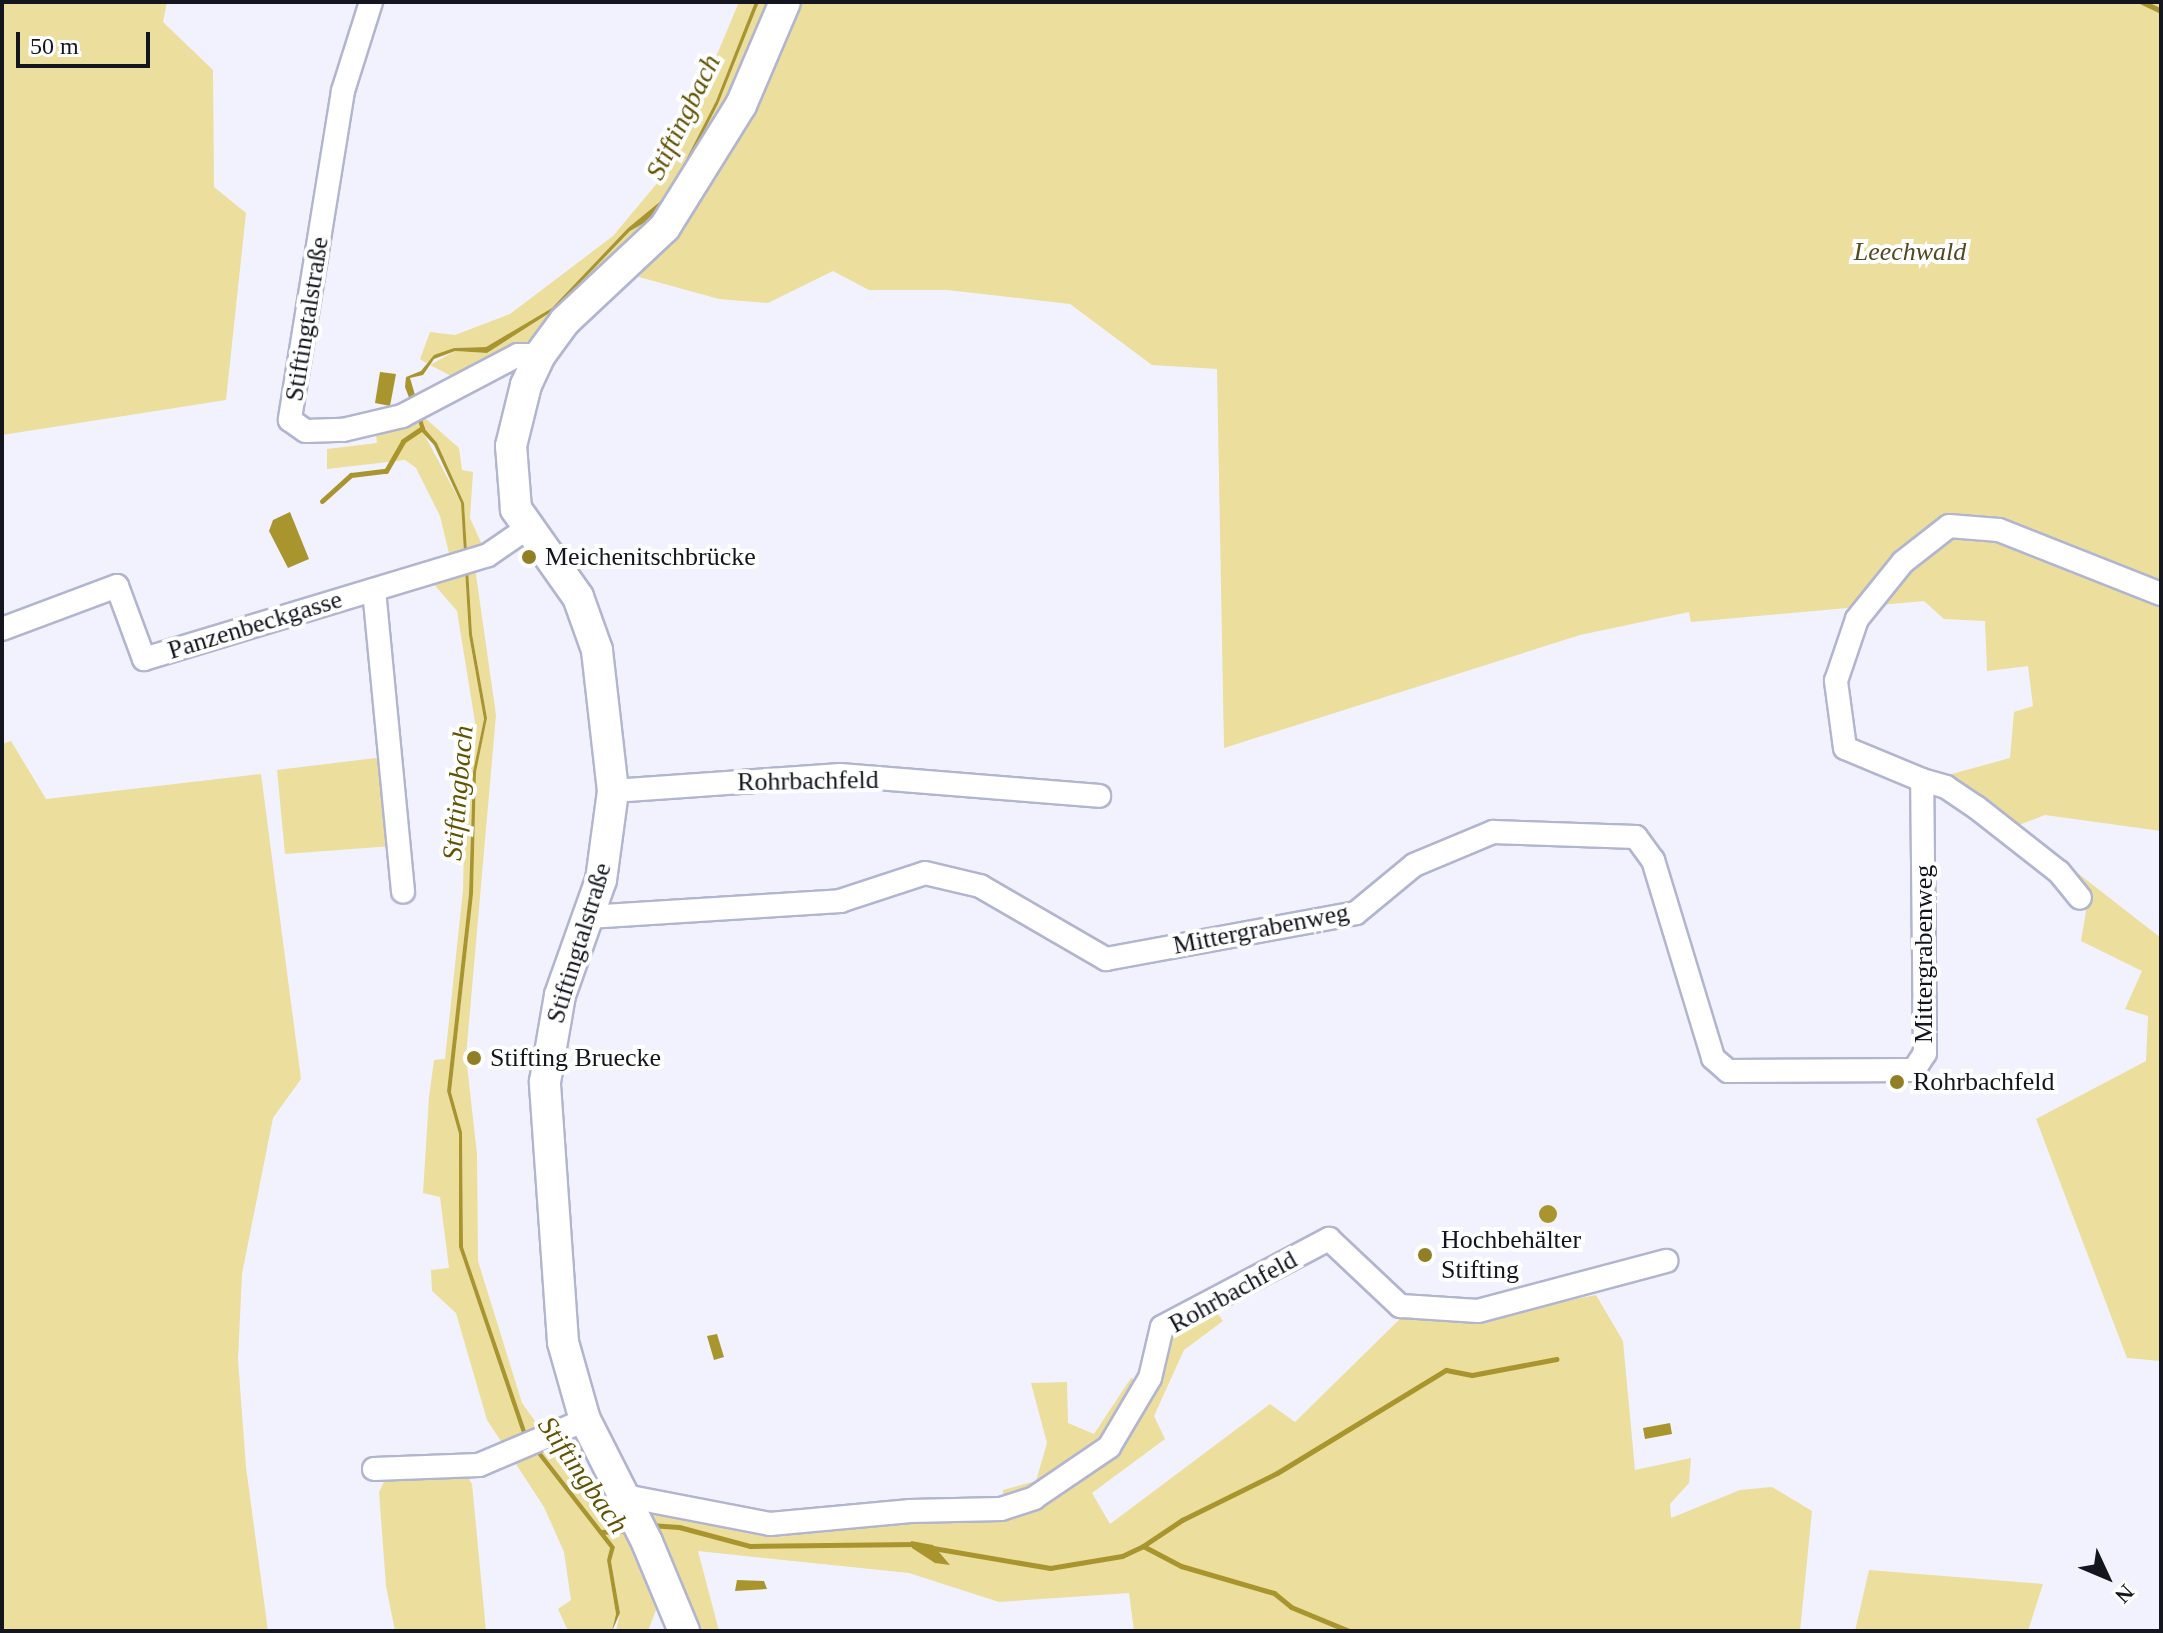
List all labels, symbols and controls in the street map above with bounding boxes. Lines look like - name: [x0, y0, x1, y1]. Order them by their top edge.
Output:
- scale bar: [20, 16, 154, 66]
- text: 50 m: [30, 33, 79, 59]
- water label: Stiftingbach: [638, 49, 728, 185]
- street label: Stiftingtalstraße: [279, 235, 335, 403]
- park label: Leechwald: [1854, 236, 1966, 268]
- place label: Meichenitschbrücke: [545, 541, 756, 573]
- marker: Meichenitschbrücke: [520, 548, 538, 566]
- street label: Panzenbeckgasse: [164, 584, 346, 666]
- water label: Stiftingbach: [435, 724, 481, 862]
- street label: Rohrbachfeld: [737, 764, 879, 798]
- street label: Stiftingtalstraße: [540, 859, 618, 1027]
- street label: Mittergrabenweg: [1908, 865, 1940, 1043]
- street label: Mittergrabenweg: [1170, 897, 1352, 961]
- place label: Stifting Bruecke: [490, 1042, 661, 1074]
- marker: Stifting Bruecke: [465, 1049, 483, 1067]
- place label: Rohrbachfeld: [1913, 1066, 2055, 1098]
- marker: Rohrbachfeld: [1888, 1073, 1906, 1091]
- place label: Hochbehälter Stifting: [1441, 1224, 1581, 1286]
- street label: Rohrbachfeld: [1164, 1244, 1302, 1340]
- marker: Hochbehälter Stifting: [1416, 1246, 1434, 1264]
- water label: Stiftingbach: [530, 1410, 636, 1540]
- north arrow: [2067, 1537, 2147, 1617]
- text: N: [2110, 1580, 2139, 1608]

